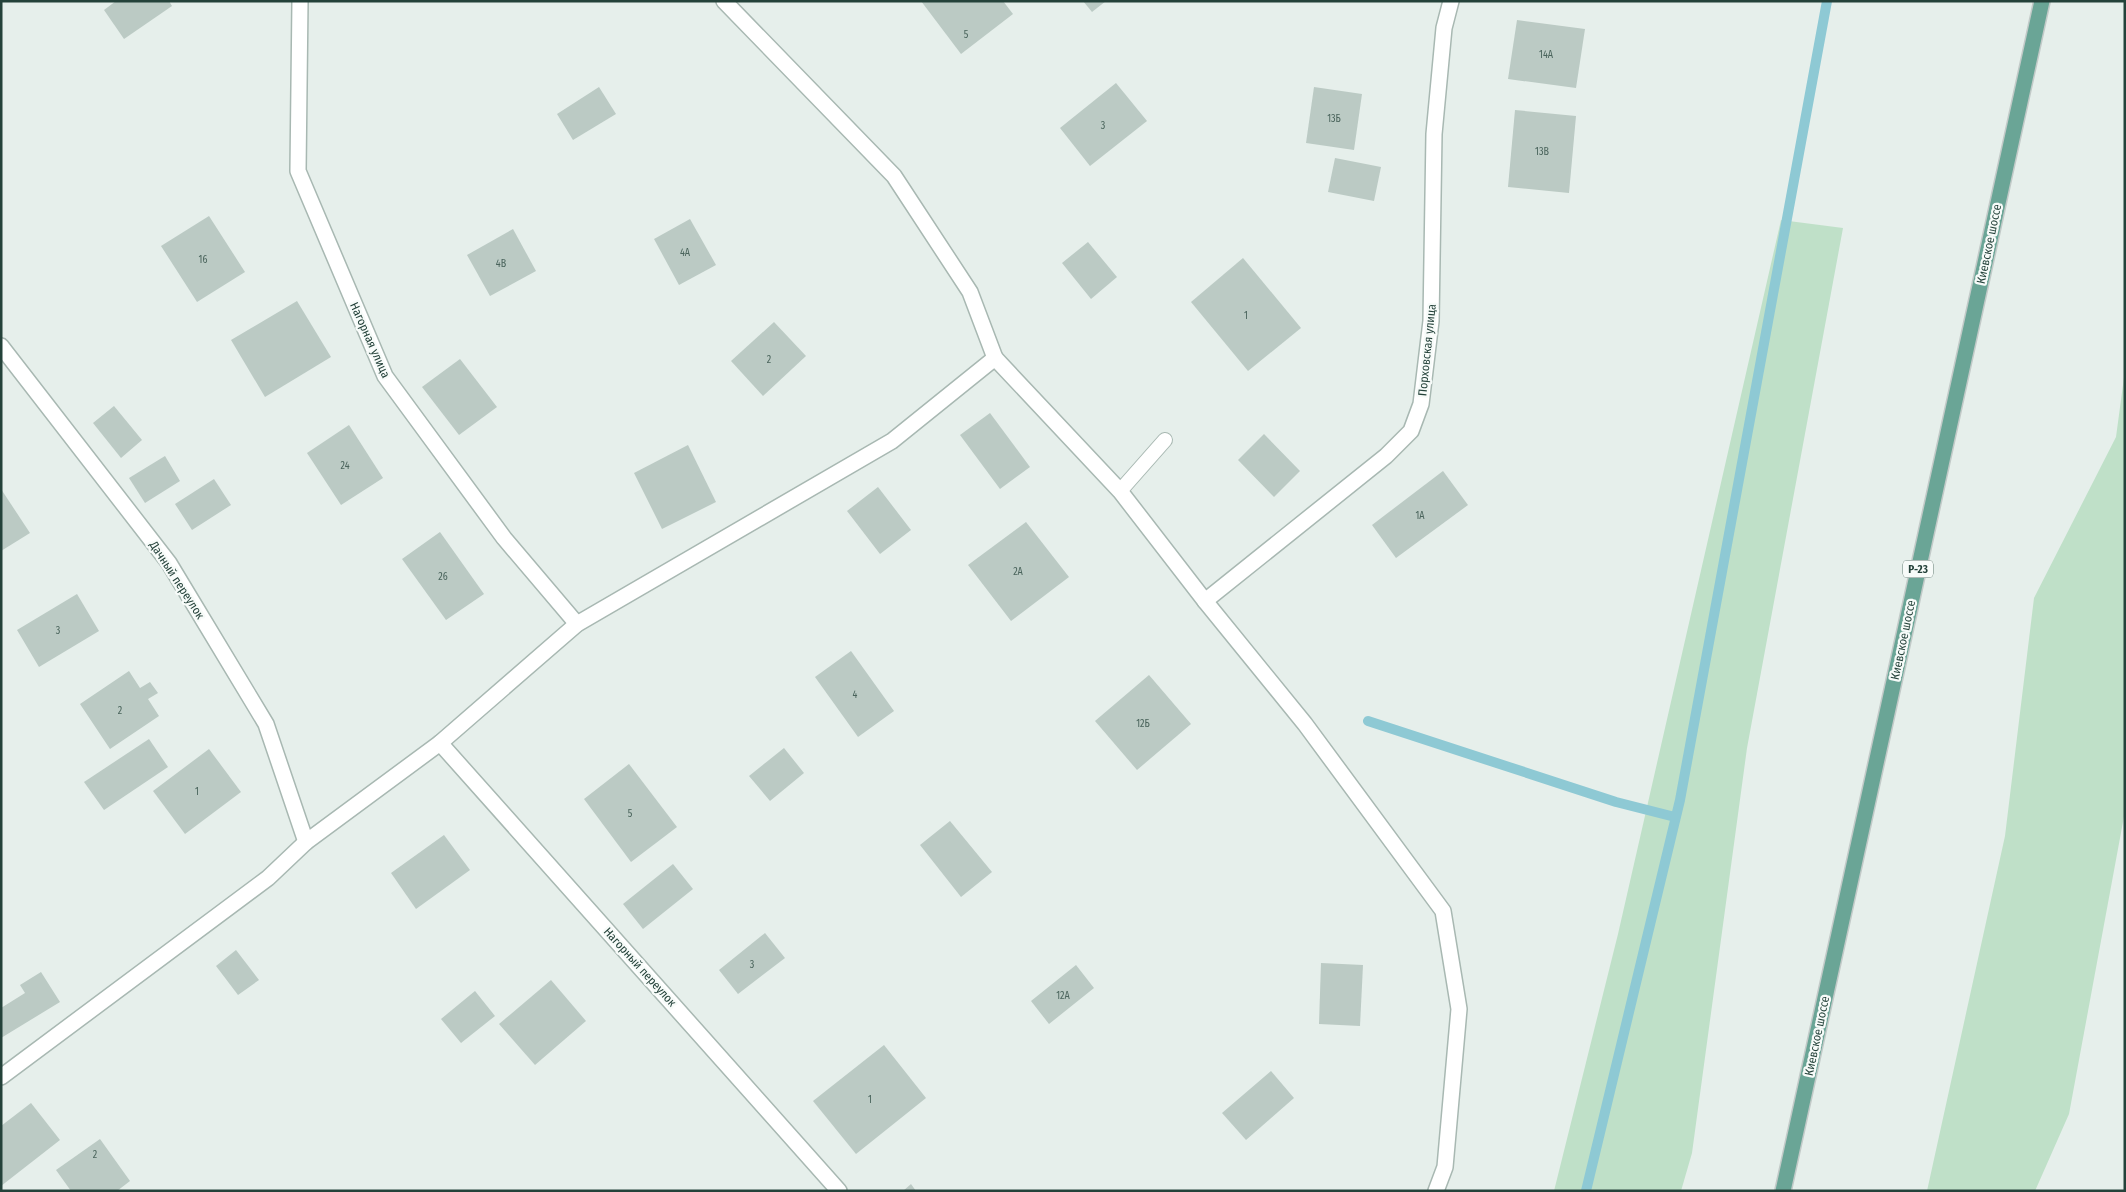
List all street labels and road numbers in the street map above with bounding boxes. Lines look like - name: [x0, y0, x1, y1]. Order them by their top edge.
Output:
- street label: Киевское шоссе: [1974, 203, 2004, 285]
- street label: Нагорная улица: [347, 300, 393, 380]
- street label: Порховская улица: [1415, 303, 1439, 397]
- street label: Дачный переулок: [146, 538, 208, 622]
- road number: Р-23: [1903, 560, 1933, 578]
- street label: Киевское шоссе: [1888, 599, 1918, 681]
- street label: Нагорный переулок: [601, 925, 679, 1010]
- street label: Киевское шоссе: [1802, 995, 1832, 1077]

